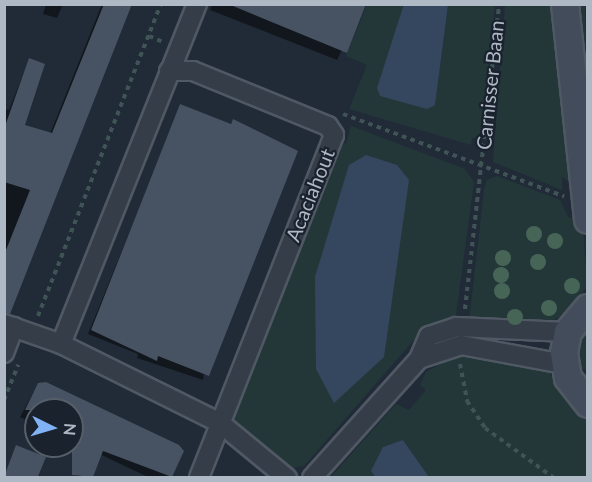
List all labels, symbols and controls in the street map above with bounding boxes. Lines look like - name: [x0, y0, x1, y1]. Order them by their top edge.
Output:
- street label: Carnisser Baan: [471, 19, 509, 151]
- street label: Acaciahout: [281, 145, 339, 245]
- north arrow: [24, 398, 84, 458]
- text: N: [60, 422, 80, 436]

